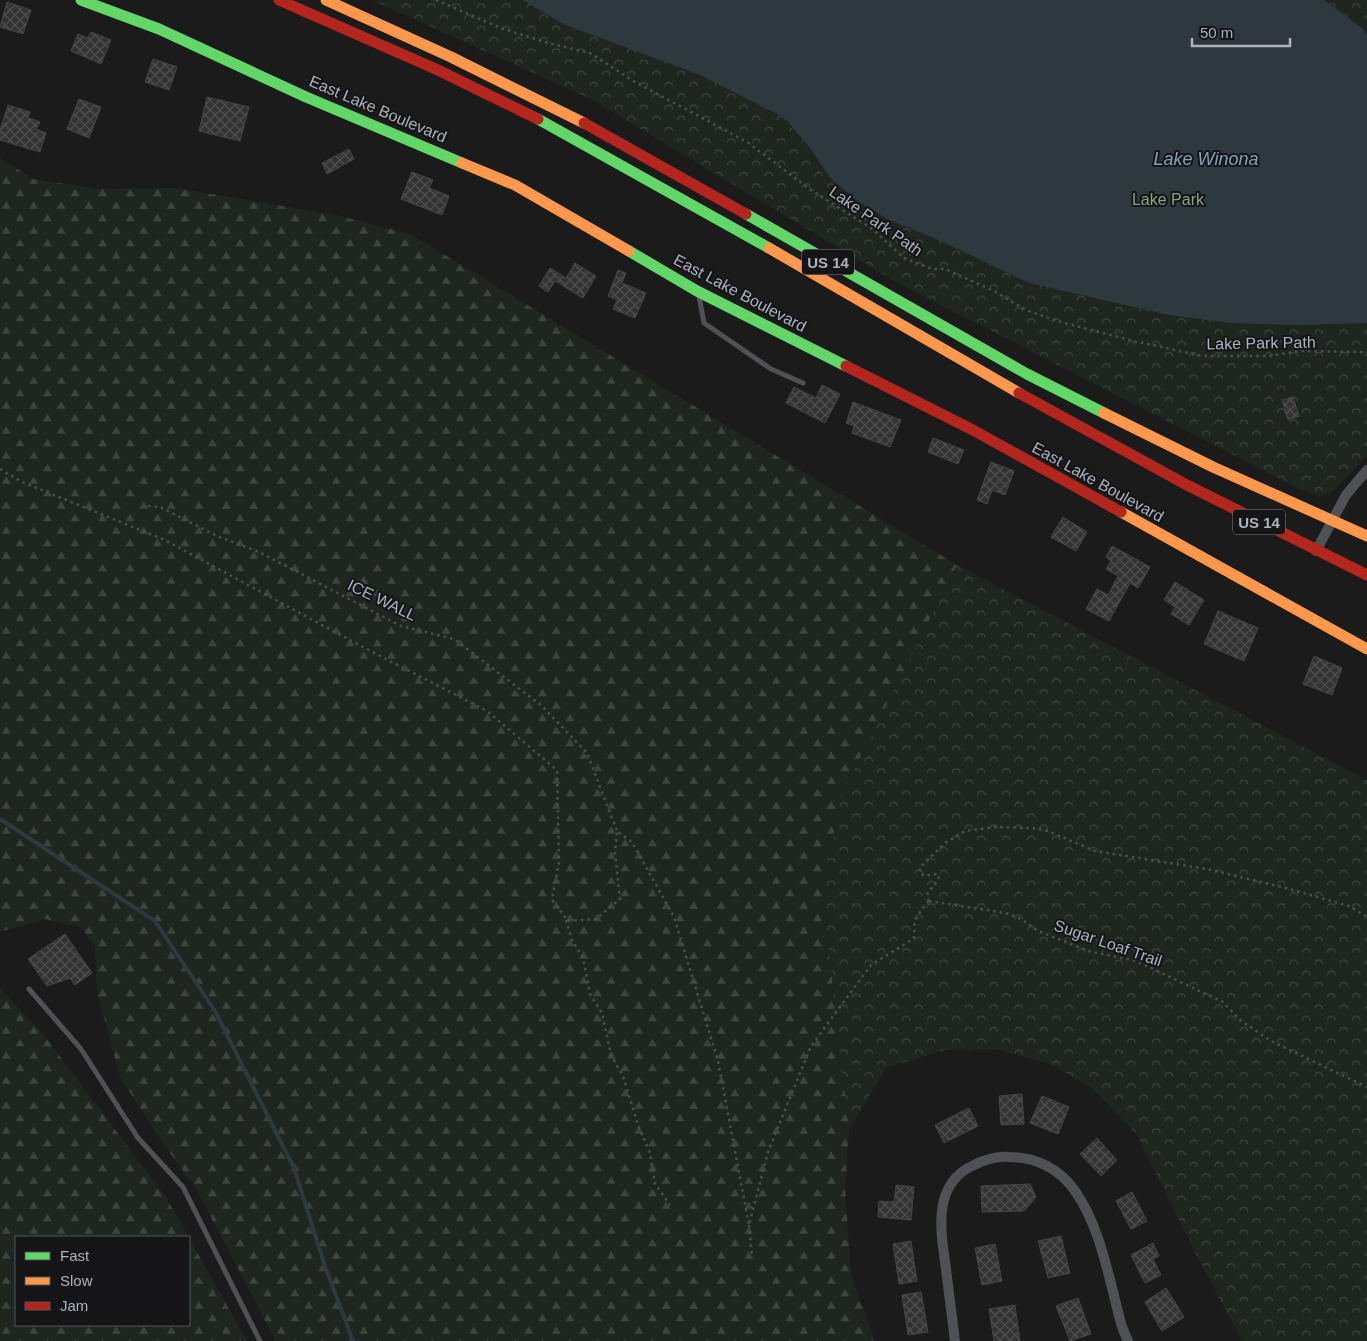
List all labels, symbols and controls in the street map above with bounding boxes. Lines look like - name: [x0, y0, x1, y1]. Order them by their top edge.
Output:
- scale bar: [1192, 15, 1290, 47]
- text: 50 m: [1200, 24, 1233, 41]
- street label: East Lake Boulevard: [307, 72, 449, 146]
- water label: Lake Winona: [1154, 149, 1258, 169]
- street label: Lake Park Path: [826, 183, 926, 259]
- park label: Lake Park: [1132, 191, 1205, 208]
- road number: US 14: [802, 250, 854, 274]
- street label: East Lake Boulevard: [671, 251, 809, 335]
- street label: Lake Park Path: [1206, 334, 1316, 352]
- street label: East Lake Boulevard: [1029, 439, 1167, 525]
- road number: US 14: [1233, 510, 1285, 534]
- street label: ICE WALL: [345, 576, 419, 624]
- street label: Sugar Loaf Trail: [1052, 917, 1164, 969]
- legend: [15, 1236, 190, 1326]
- text: Fast: [60, 1247, 90, 1264]
- text: Slow: [60, 1272, 93, 1289]
- text: Jam: [60, 1297, 88, 1314]

